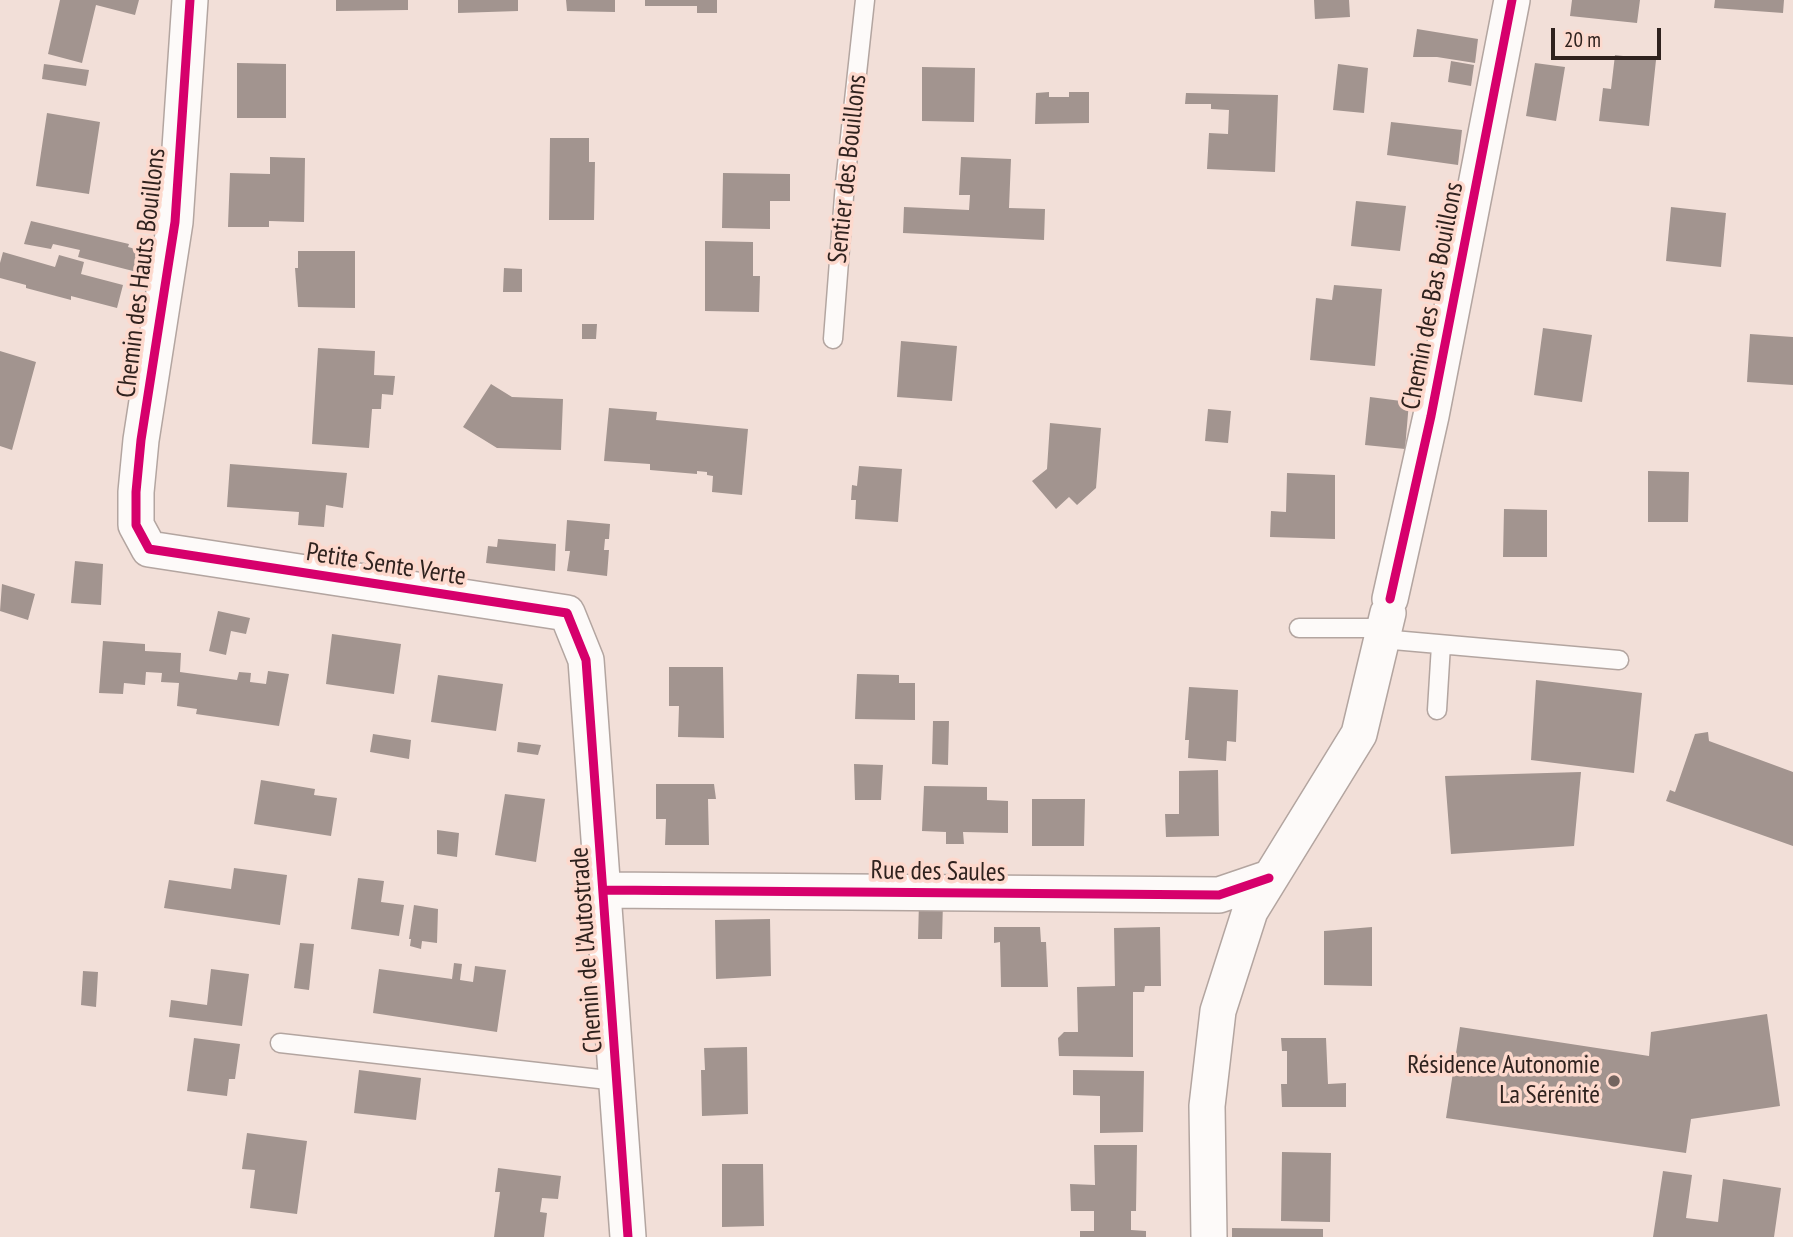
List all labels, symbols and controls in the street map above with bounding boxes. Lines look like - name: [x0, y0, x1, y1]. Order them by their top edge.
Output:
- scale bar: [1555, 14, 1665, 58]
- text: 20 m: [1564, 26, 1601, 53]
- street label: Sentier des Bouillons: [823, 73, 873, 265]
- street label: Chemin des Hauts Bouillons: [111, 147, 173, 399]
- street label: Chemin des Bas Bouillons: [1396, 180, 1470, 412]
- street label: Petite Sente Verte: [304, 537, 468, 593]
- street label: Chemin de l'Autostrade: [564, 846, 610, 1054]
- street label: Rue des Saules: [870, 855, 1006, 889]
- place label: Résidence Autonomie La Sérénité: [1407, 1050, 1600, 1112]
- marker: Résidence Autonomie La Sérénité: [1606, 1073, 1622, 1089]

